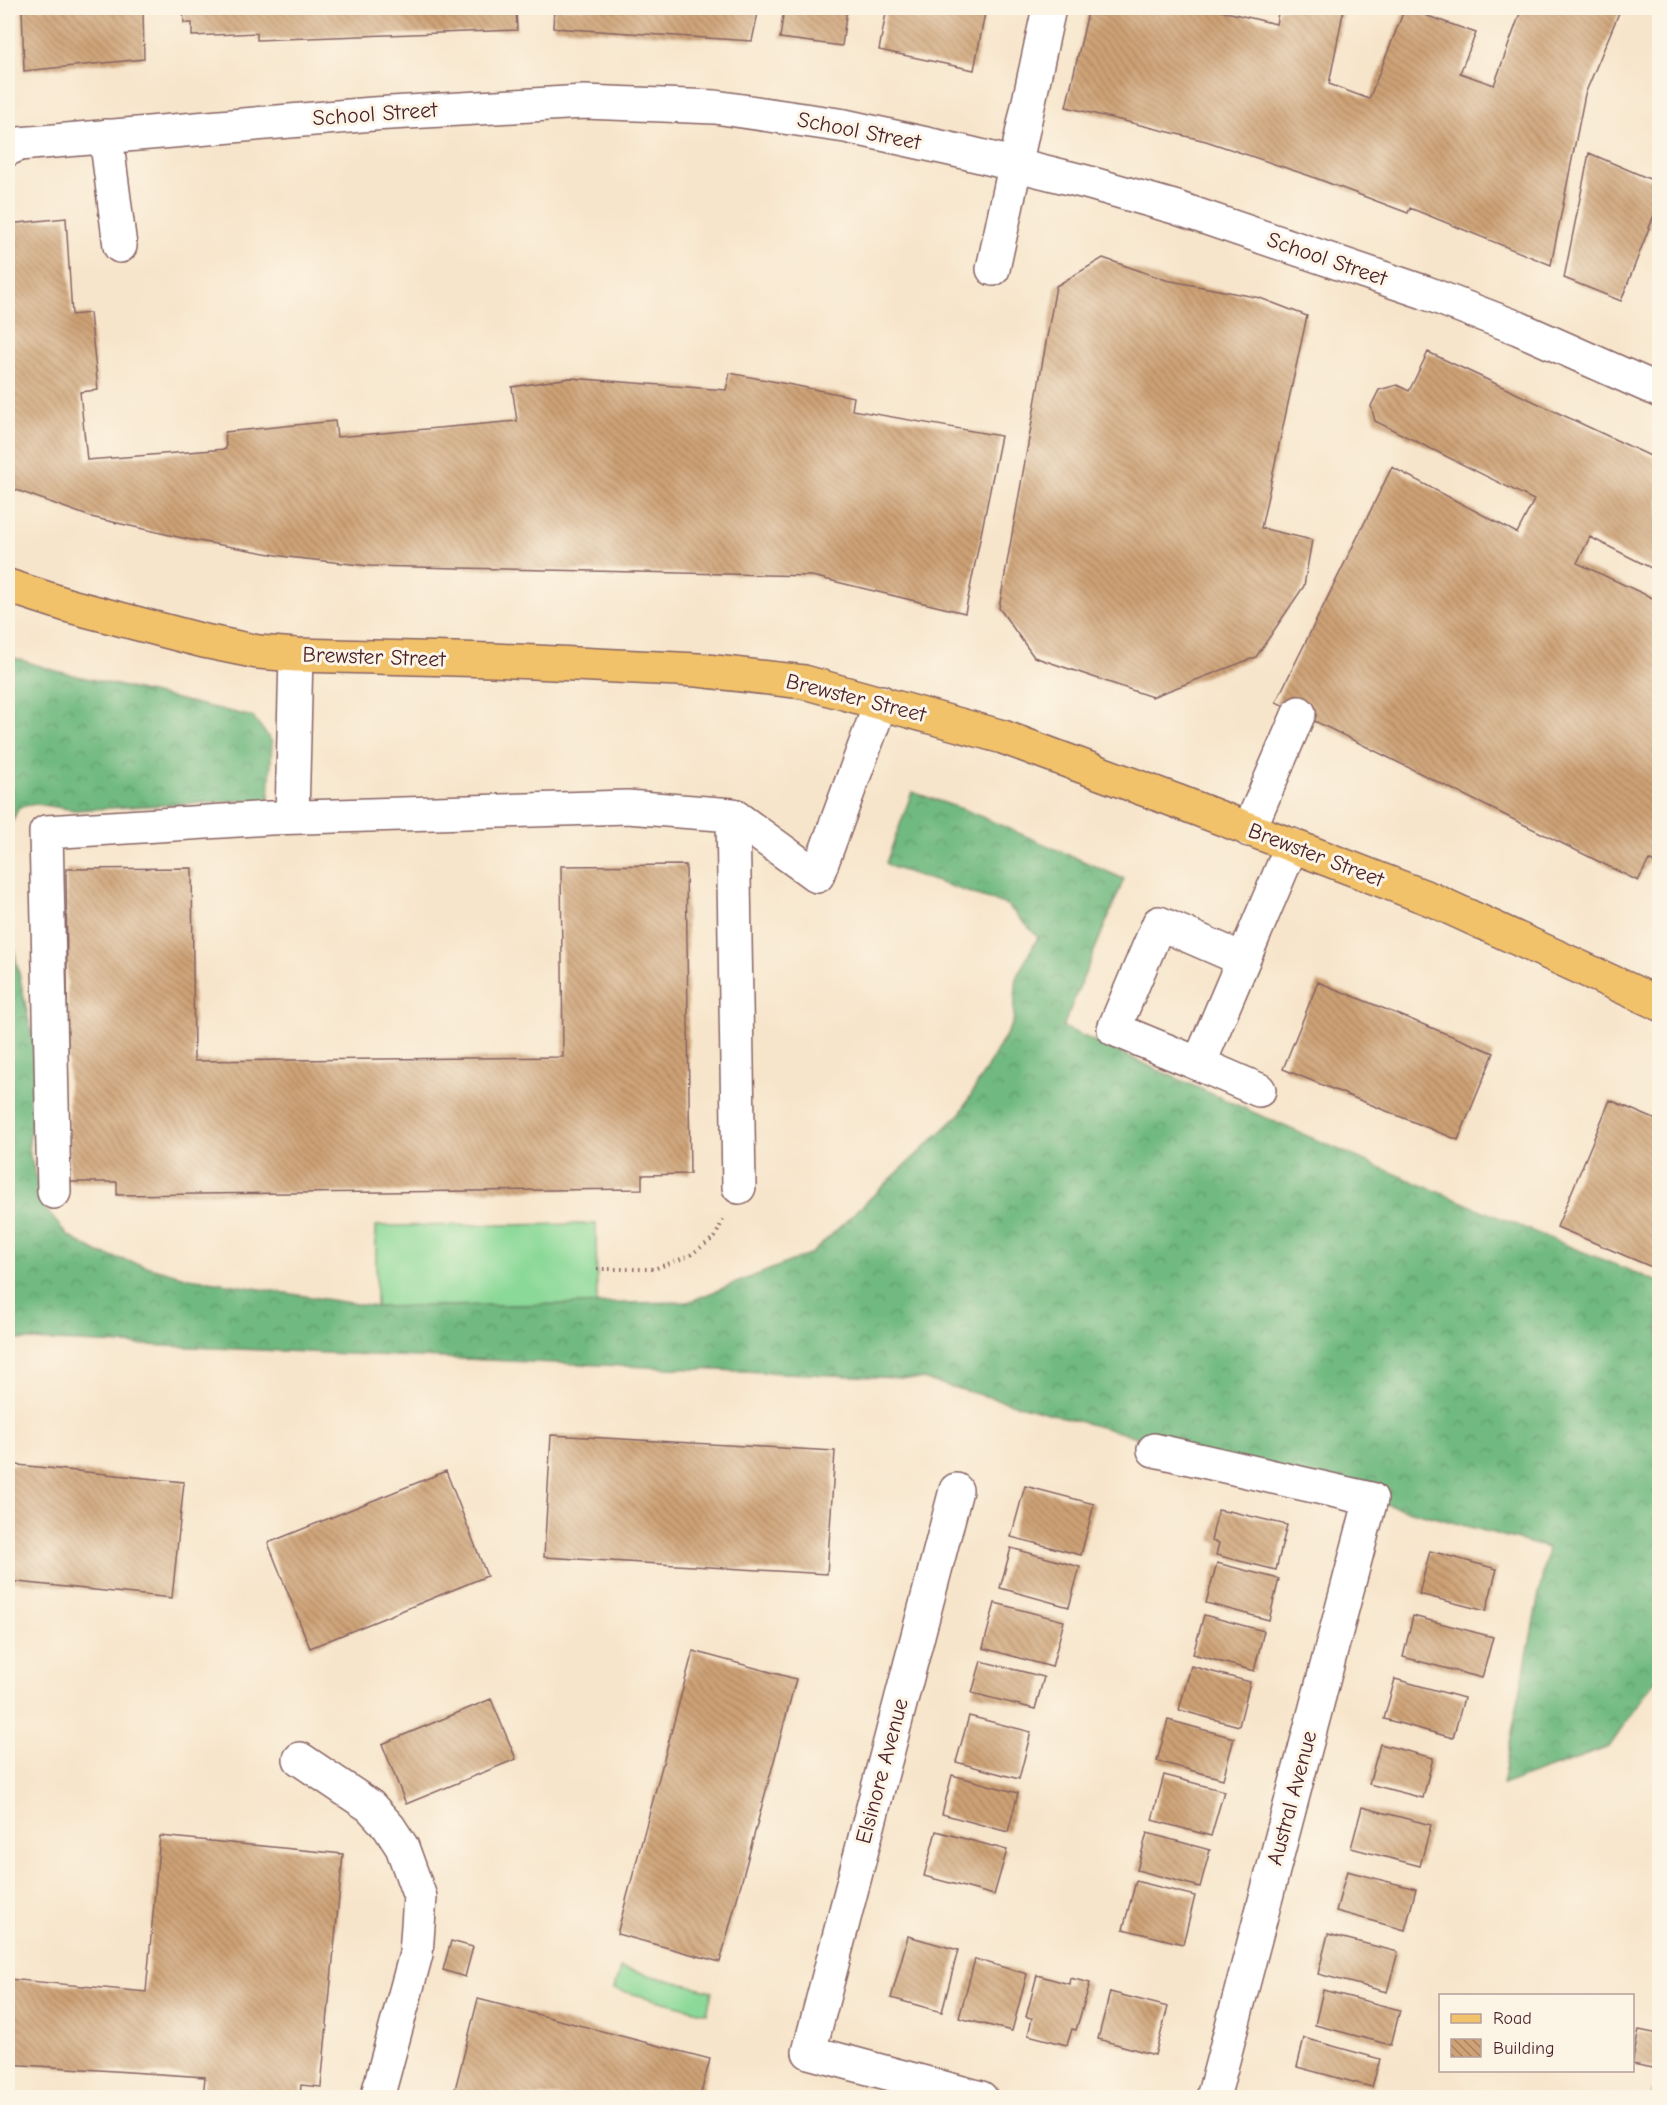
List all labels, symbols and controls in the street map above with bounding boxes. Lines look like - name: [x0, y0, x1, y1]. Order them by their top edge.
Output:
- street label: School Street: [312, 97, 439, 131]
- street label: School Street: [795, 106, 924, 156]
- street label: School Street: [1264, 226, 1391, 292]
- street label: Brewster Street: [302, 642, 447, 673]
- street label: Brewster Street: [783, 668, 929, 728]
- street label: Brewster Street: [1245, 817, 1388, 893]
- street label: Elsinore Avenue: [850, 1695, 914, 1847]
- street label: Austral Avenue: [1262, 1728, 1322, 1868]
- legend: [1439, 1994, 1634, 2072]
- text: Road: [1493, 2008, 1532, 2029]
- text: Building: [1493, 2038, 1555, 2059]

